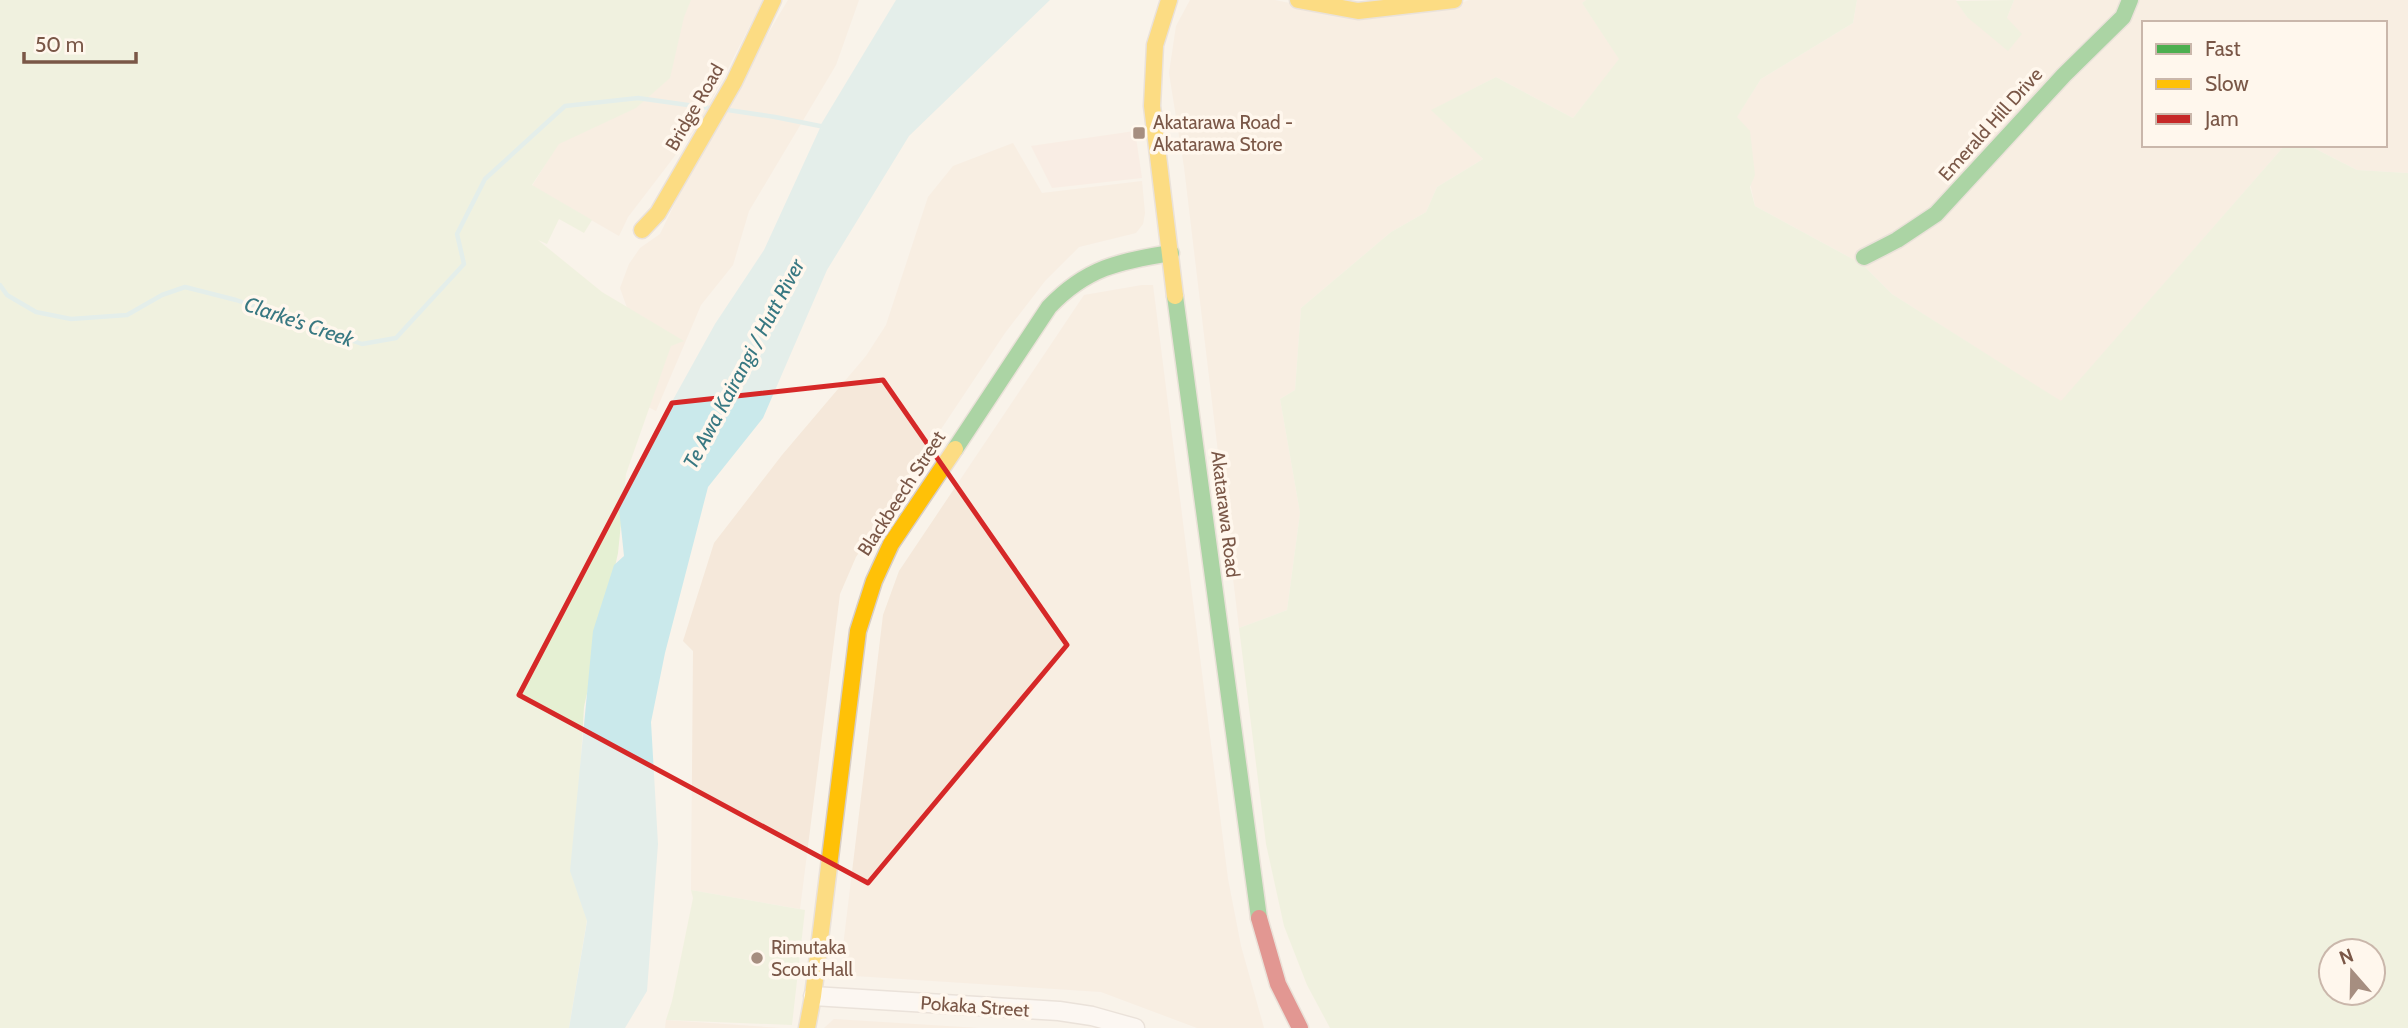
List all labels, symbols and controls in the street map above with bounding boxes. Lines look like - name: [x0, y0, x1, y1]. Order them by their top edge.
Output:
- scale bar: [24, 21, 136, 65]
- legend: [2142, 21, 2387, 147]
- text: 50 m: [35, 32, 84, 57]
- text: Fast: [2205, 36, 2241, 61]
- street label: Bridge Road: [660, 60, 729, 155]
- street label: Emerald Hill Drive: [1934, 63, 2047, 186]
- text: Slow: [2205, 71, 2249, 96]
- text: Jam: [2204, 106, 2239, 131]
- place label: Akatarawa Road - Akatarawa Store: [1153, 111, 1293, 156]
- marker: Akatarawa Road - Akatarawa Store: [1131, 125, 1147, 141]
- water label: Te Awa Kairangi / Hutt River: [678, 253, 810, 473]
- water label: Clarke's Creek: [241, 291, 358, 352]
- street label: Blackbeech Street: [853, 426, 951, 560]
- street label: Akatarawa Road: [1206, 449, 1245, 579]
- place label: Rimutaka Scout Hall: [771, 936, 854, 981]
- north arrow: [2317, 937, 2387, 1007]
- text: N: [2336, 943, 2357, 970]
- marker: Rimutaka Scout Hall: [749, 950, 765, 966]
- street label: Pokaka Street: [920, 991, 1031, 1022]

